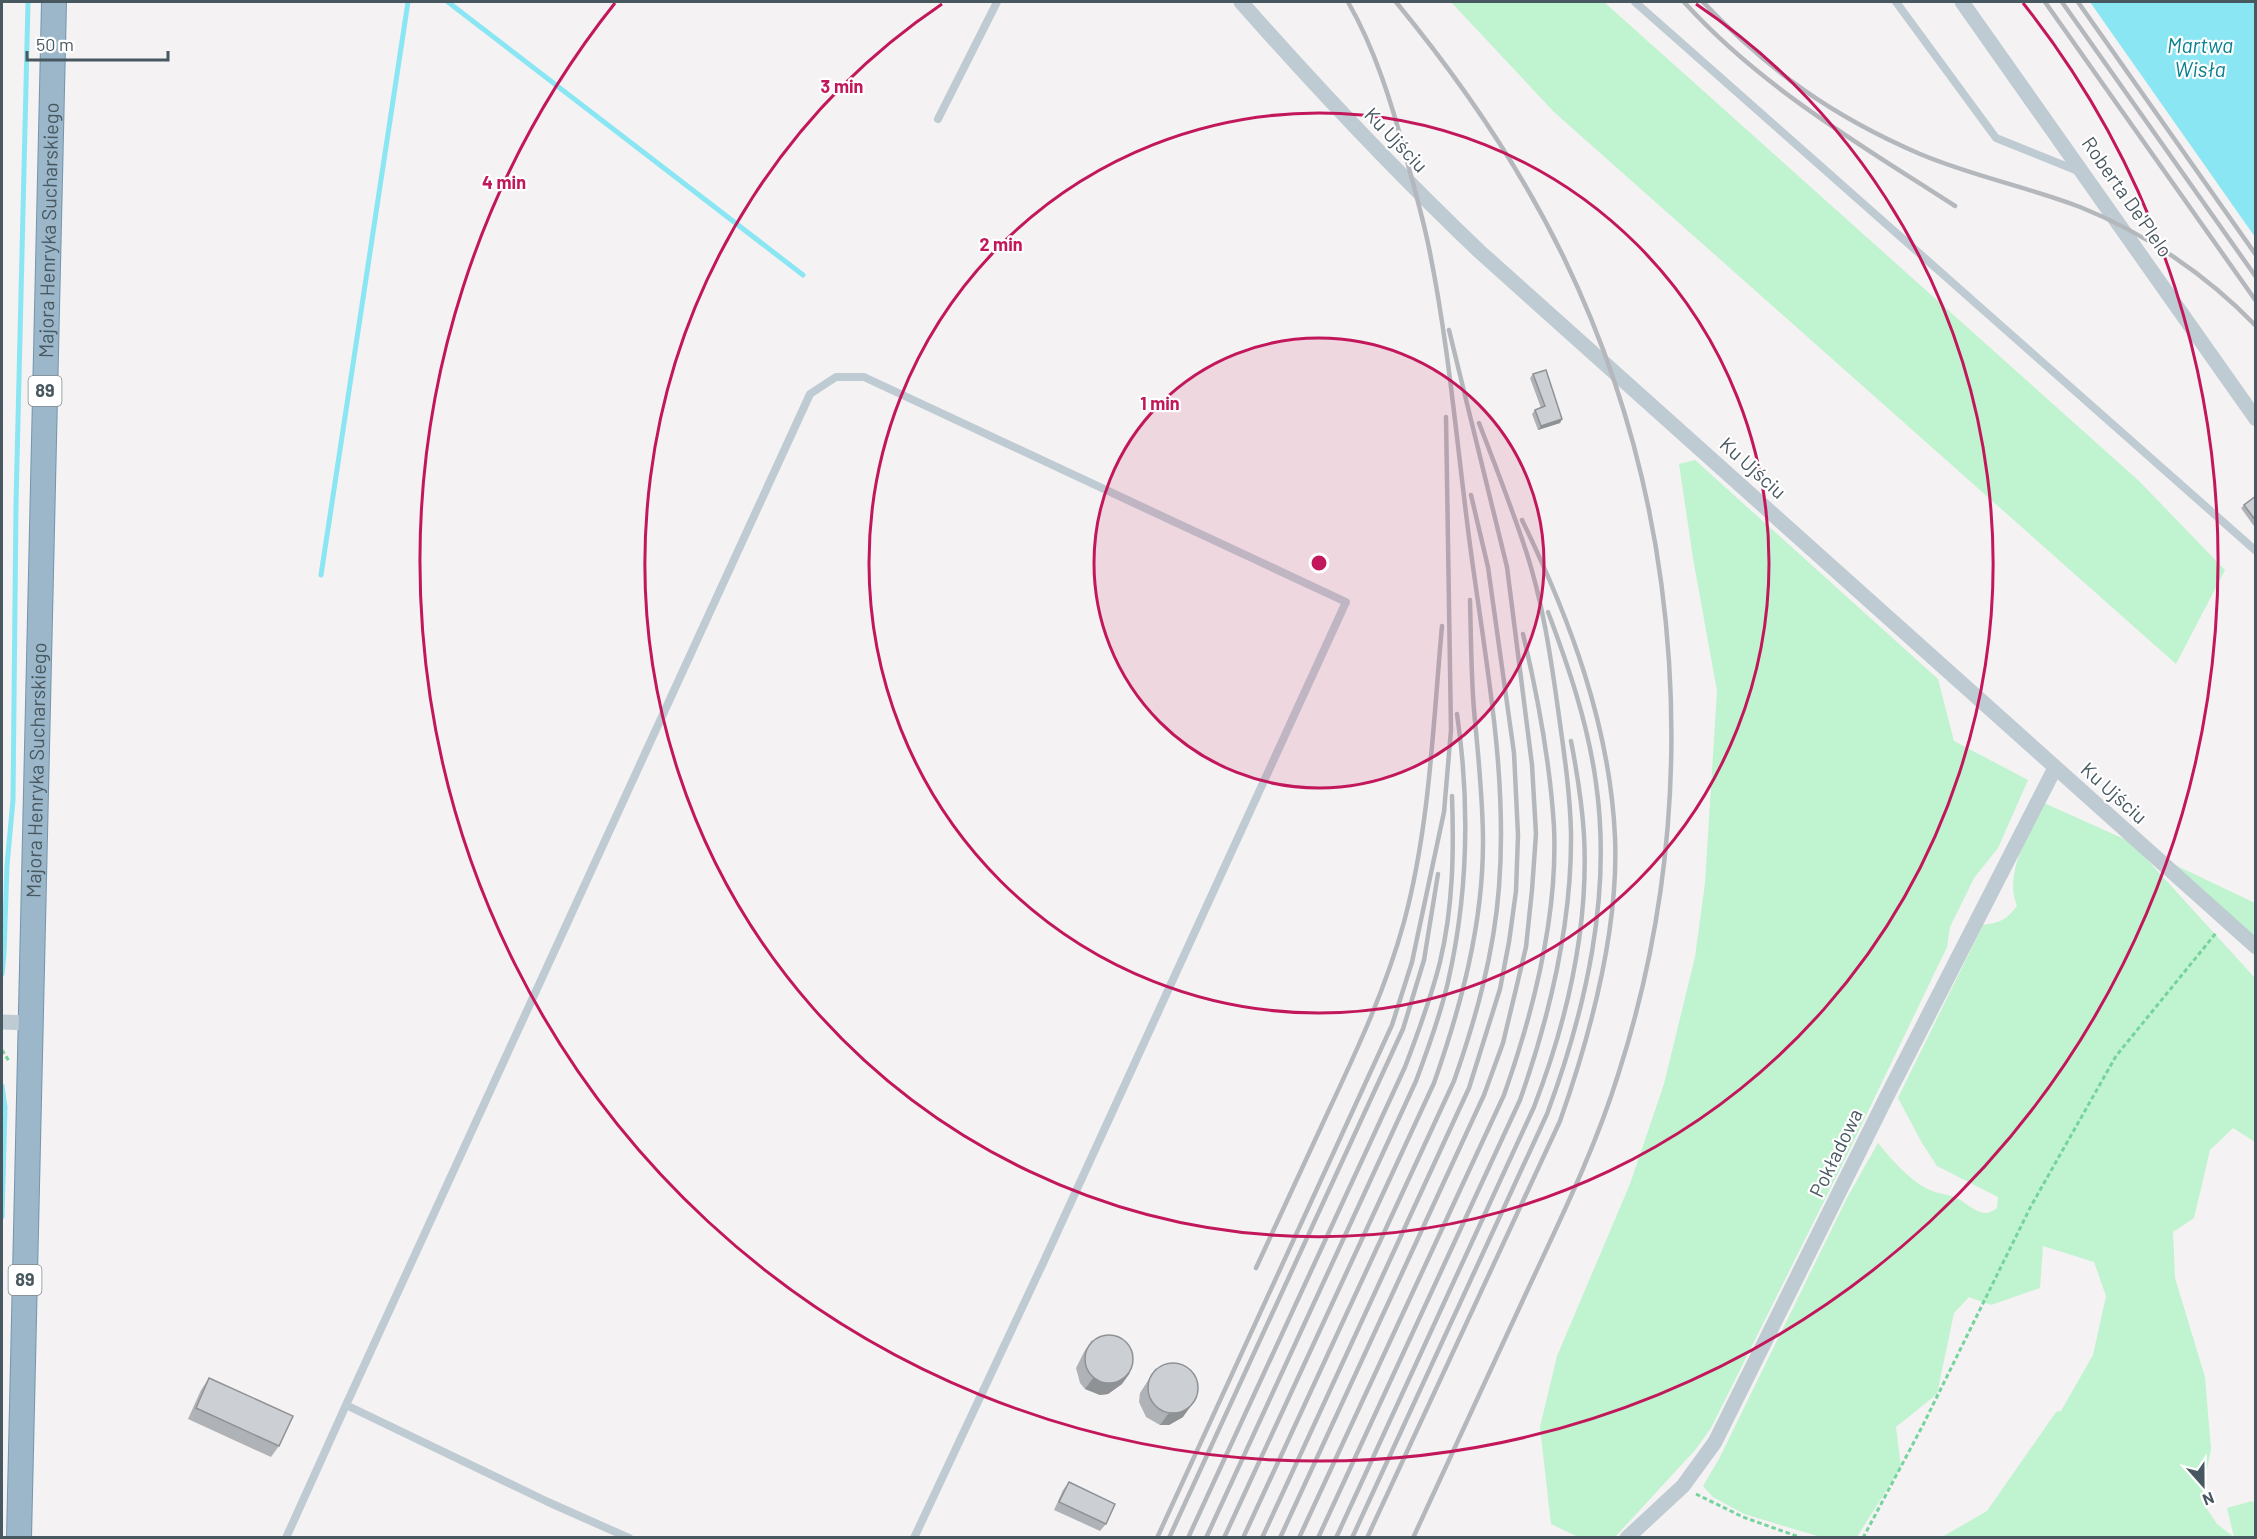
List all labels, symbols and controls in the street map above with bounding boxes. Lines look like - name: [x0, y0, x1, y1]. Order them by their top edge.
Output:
- scale bar: [27, 24, 168, 62]
- water label: Martwa Wisła: [2167, 32, 2233, 81]
- text: 50 m: [36, 33, 74, 55]
- text: 3 min: [821, 75, 863, 97]
- street label: Majora Henryka Sucharskiego: [33, 102, 63, 358]
- street label: Ku Ujściu: [1360, 102, 1433, 177]
- street label: Roberta De'Plelo: [2077, 132, 2178, 261]
- text: 4 min: [482, 171, 526, 193]
- text: 2 min: [979, 233, 1023, 255]
- road number: 89: [28, 376, 62, 406]
- text: 1 min: [1140, 392, 1180, 414]
- street label: Ku Ujściu: [1716, 431, 1792, 503]
- centre of rings: [1309, 553, 1329, 573]
- street label: Majora Henryka Sucharskiego: [21, 642, 50, 898]
- street label: Ku Ujściu: [2077, 756, 2153, 828]
- street label: Pokładowa: [1803, 1104, 1867, 1201]
- road number: 89: [9, 1265, 42, 1295]
- north arrow: [2173, 1455, 2233, 1515]
- text: N: [2200, 1489, 2217, 1510]

